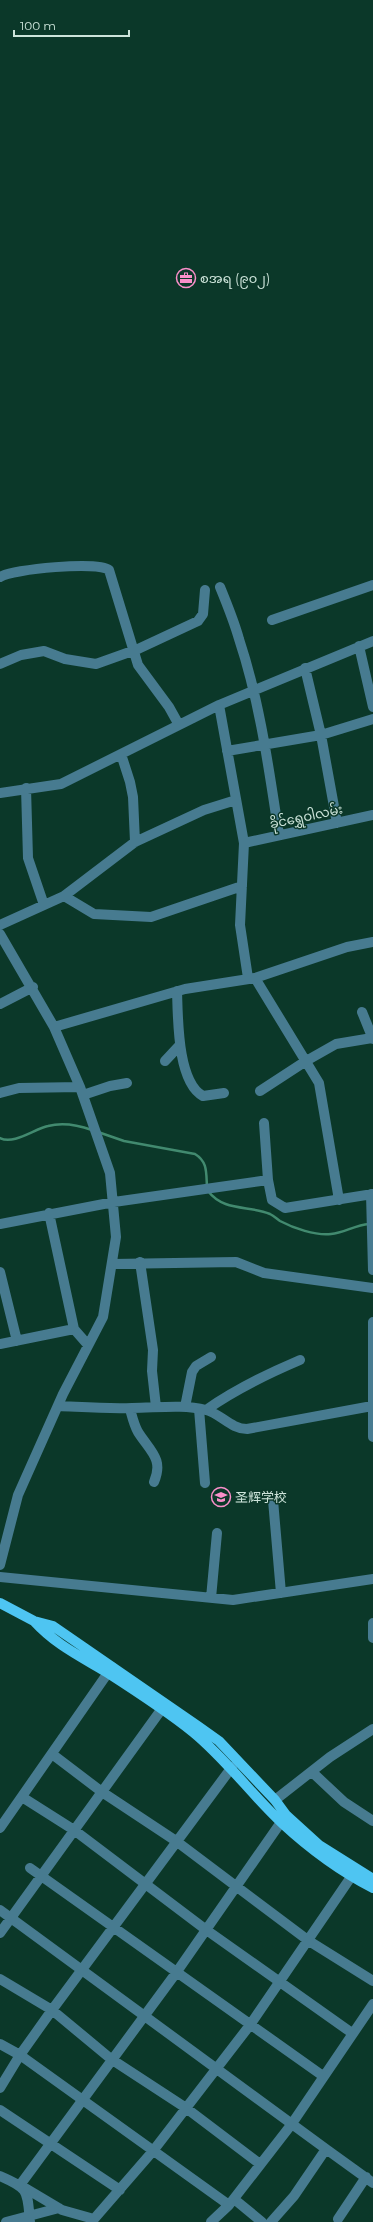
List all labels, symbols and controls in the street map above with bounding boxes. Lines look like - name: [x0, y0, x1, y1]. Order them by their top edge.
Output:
- scale bar: [14, 12, 129, 38]
- text: 100 m: [20, 18, 56, 33]
- office icon: စအရ (၉၀၂): [175, 267, 197, 289]
- place label: စအရ (၉၀၂): [200, 270, 270, 289]
- street label: ခိုင်ရွှေဝါလမ်း: [268, 800, 345, 834]
- school or university icon: 圣辉学校: [210, 1486, 232, 1508]
- place label: 圣辉学校: [235, 1489, 287, 1505]

